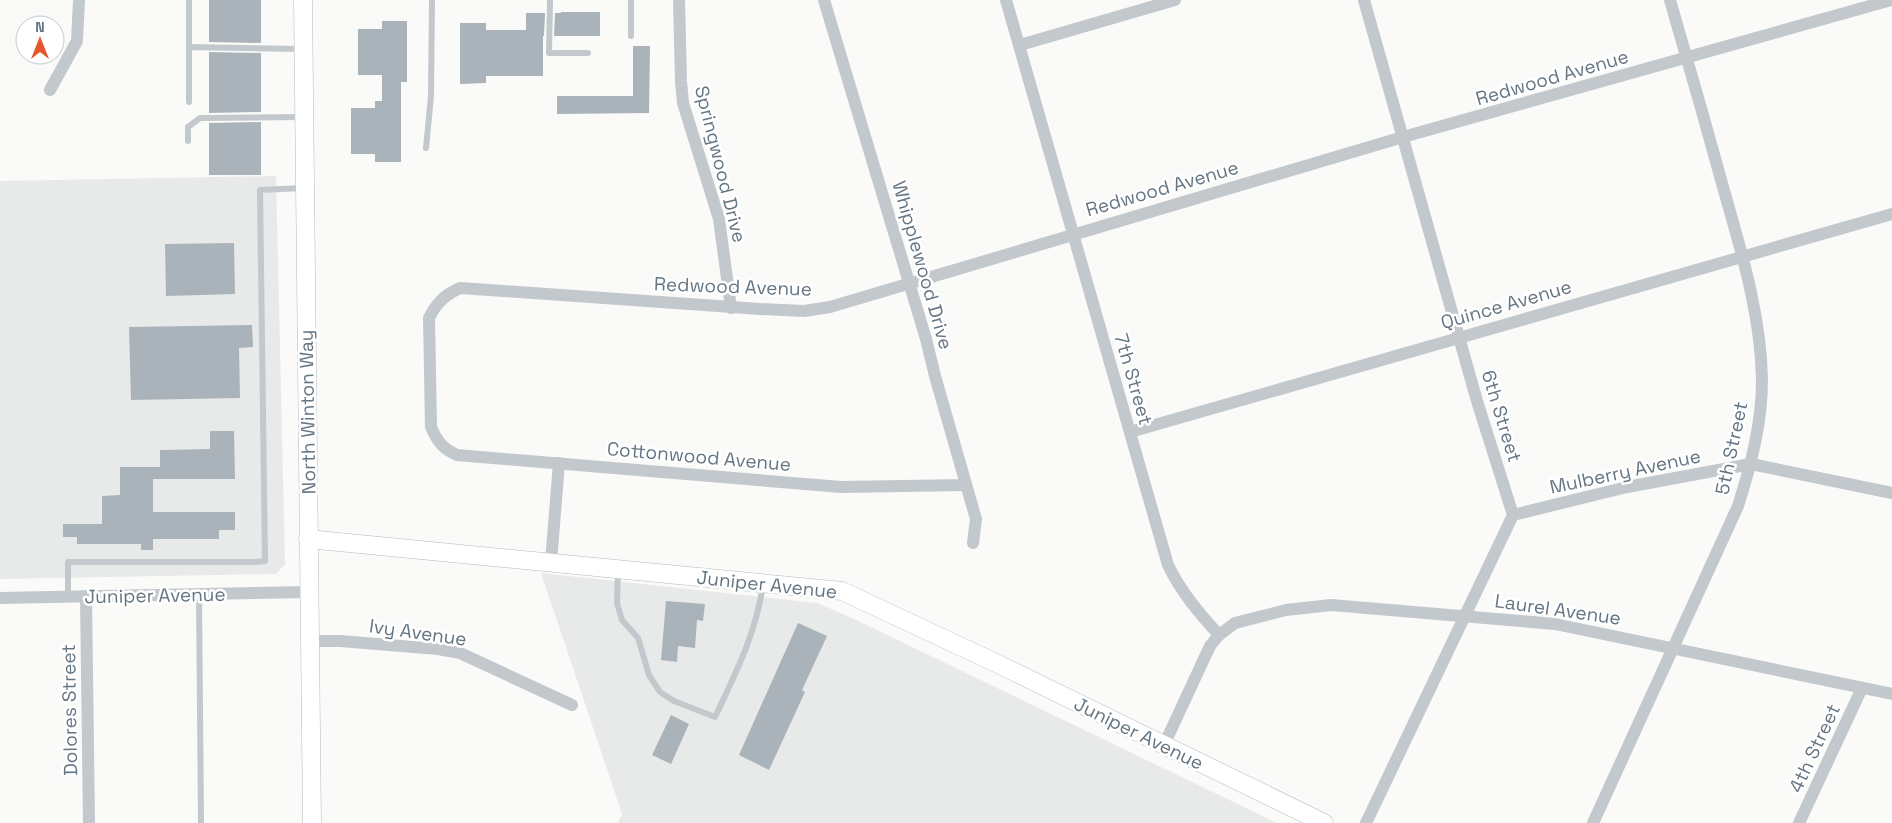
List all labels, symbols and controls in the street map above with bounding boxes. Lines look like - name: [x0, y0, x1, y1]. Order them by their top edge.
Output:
- north arrow: [15, 15, 65, 65]
- text: N: [35, 18, 45, 36]
- street label: Redwood Avenue: [1473, 44, 1632, 111]
- street label: Springwood Drive: [689, 83, 752, 245]
- street label: Redwood Avenue: [1083, 155, 1242, 222]
- street label: Whipplewood Drive: [886, 178, 959, 352]
- street label: Redwood Avenue: [654, 271, 812, 302]
- street label: Quince Avenue: [1438, 274, 1574, 335]
- street label: North Winton Way: [294, 329, 321, 494]
- street label: 7th Street: [1109, 330, 1158, 428]
- street label: 6th Street: [1476, 367, 1527, 465]
- street label: 5th Street: [1709, 399, 1754, 497]
- street label: Cottonwood Avenue: [606, 436, 792, 477]
- street label: Mulberry Avenue: [1547, 443, 1703, 500]
- street label: Juniper Avenue: [695, 565, 838, 604]
- street label: Juniper Avenue: [84, 582, 226, 609]
- street label: Laurel Avenue: [1493, 588, 1623, 631]
- street label: Ivy Avenue: [368, 613, 468, 652]
- street label: Dolores Street: [56, 644, 83, 776]
- street label: Juniper Avenue: [1070, 691, 1208, 776]
- street label: 4th Street: [1783, 700, 1846, 797]

